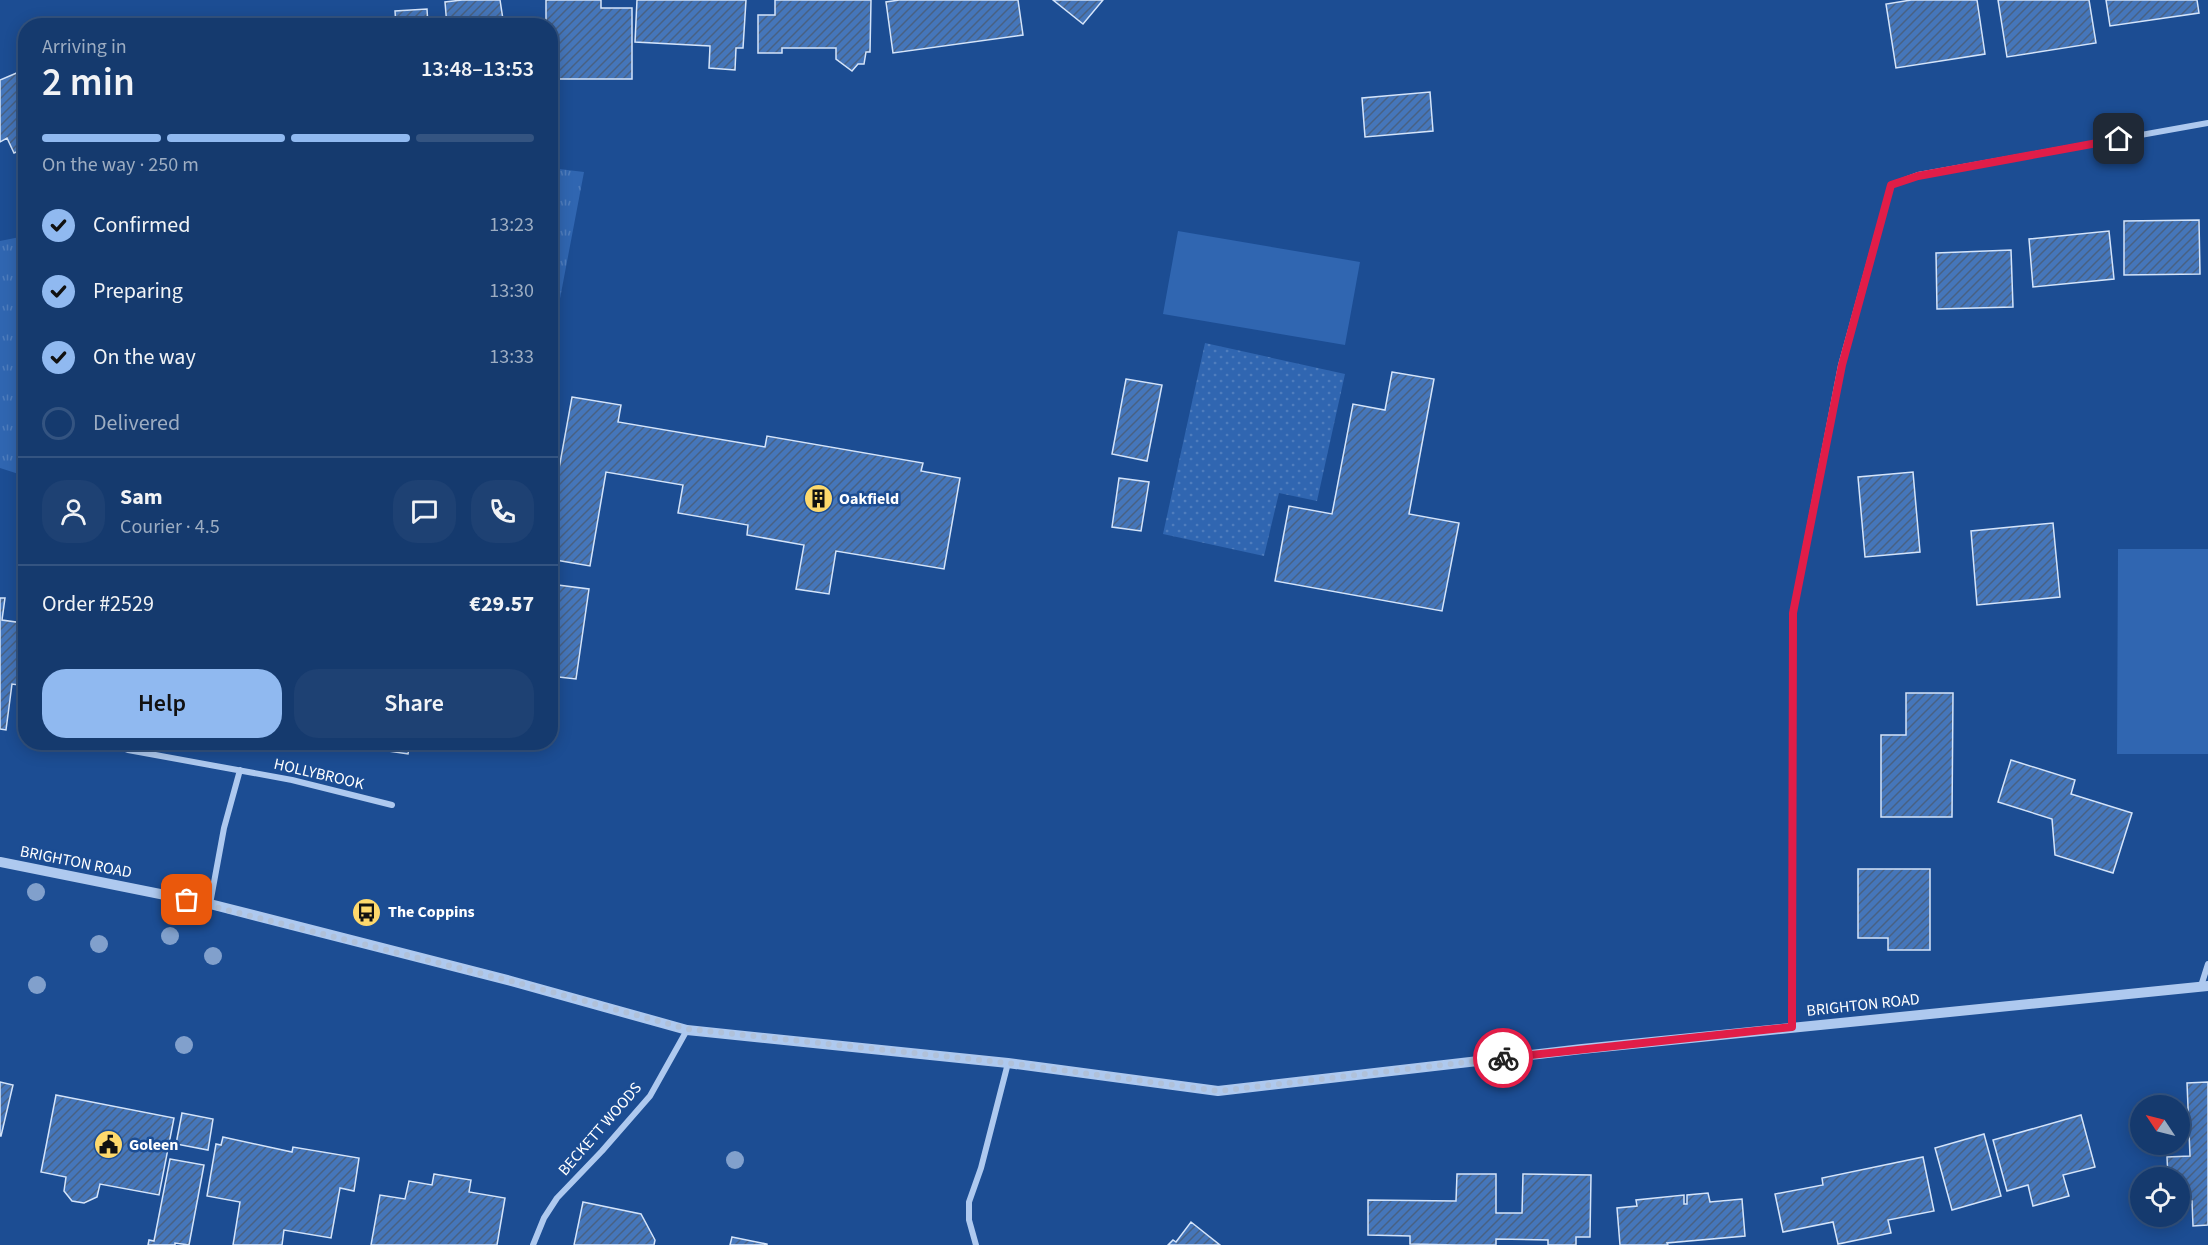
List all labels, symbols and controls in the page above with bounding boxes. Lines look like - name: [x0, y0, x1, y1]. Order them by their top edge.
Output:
- text: Arriving in: [42, 33, 127, 61]
- text: 13:48–13:53: [421, 53, 534, 85]
- text: 2 min: [42, 55, 135, 111]
- pin: [2093, 113, 2144, 164]
- icon: home: [2102, 122, 2135, 155]
- text: On the way · 250 m: [42, 151, 199, 179]
- icon: check: [42, 209, 75, 242]
- text: Confirmed: [93, 209, 190, 241]
- text: 13:23: [489, 211, 534, 239]
- icon: check: [42, 275, 75, 308]
- text: Preparing: [93, 275, 183, 307]
- text: 13:30: [489, 277, 534, 305]
- icon: check: [42, 341, 75, 374]
- text: On the way: [93, 341, 196, 373]
- text: 13:33: [489, 343, 534, 371]
- text: Delivered: [93, 407, 180, 439]
- button: person: [42, 480, 105, 543]
- button: chat: [393, 480, 456, 543]
- button: phone: [471, 480, 534, 543]
- text: Sam: [120, 481, 163, 513]
- building icon: Oakfield: [802, 483, 834, 515]
- place label: Oakfield: [839, 488, 899, 510]
- text: Courier · 4.5: [120, 513, 220, 541]
- text: Order #2529: [42, 588, 154, 620]
- text: €29.57: [469, 588, 534, 620]
- button: Help: [42, 669, 282, 738]
- button: Share: [294, 669, 534, 738]
- street label: HOLLYBROOK: [272, 753, 367, 795]
- street label: BRIGHTON ROAD: [18, 840, 134, 884]
- pin: [161, 874, 212, 925]
- icon: bag: [170, 883, 203, 916]
- bus stop icon: The Coppins: [351, 896, 383, 928]
- place label: The Coppins: [388, 901, 475, 923]
- street label: BRIGHTON ROAD: [1805, 988, 1921, 1022]
- courier: [1473, 1028, 1533, 1088]
- icon: bike: [1487, 1042, 1520, 1075]
- street label: BECKETT WOODS: [553, 1078, 647, 1180]
- north arrow: [2130, 1095, 2190, 1155]
- map controls: [2130, 1095, 2190, 1227]
- public building icon: Goleen: [92, 1129, 124, 1161]
- place label: Goleen: [129, 1134, 178, 1156]
- button: locate: [2130, 1167, 2190, 1227]

